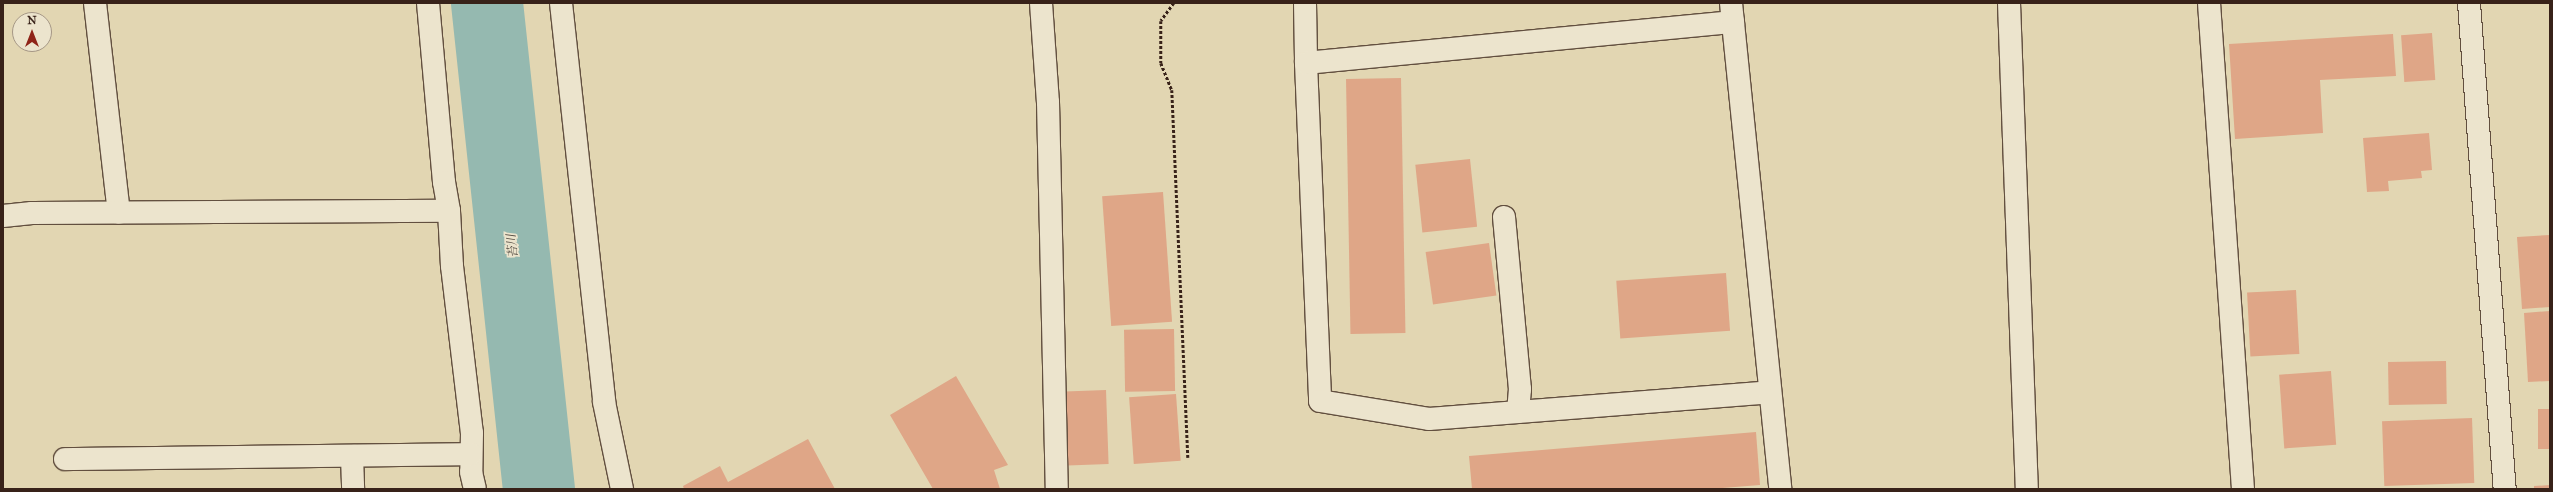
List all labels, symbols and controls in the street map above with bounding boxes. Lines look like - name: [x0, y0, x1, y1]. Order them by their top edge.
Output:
- north arrow: [12, 12, 52, 52]
- text: N: [27, 14, 37, 27]
- water label: 苔川: [505, 233, 521, 259]

